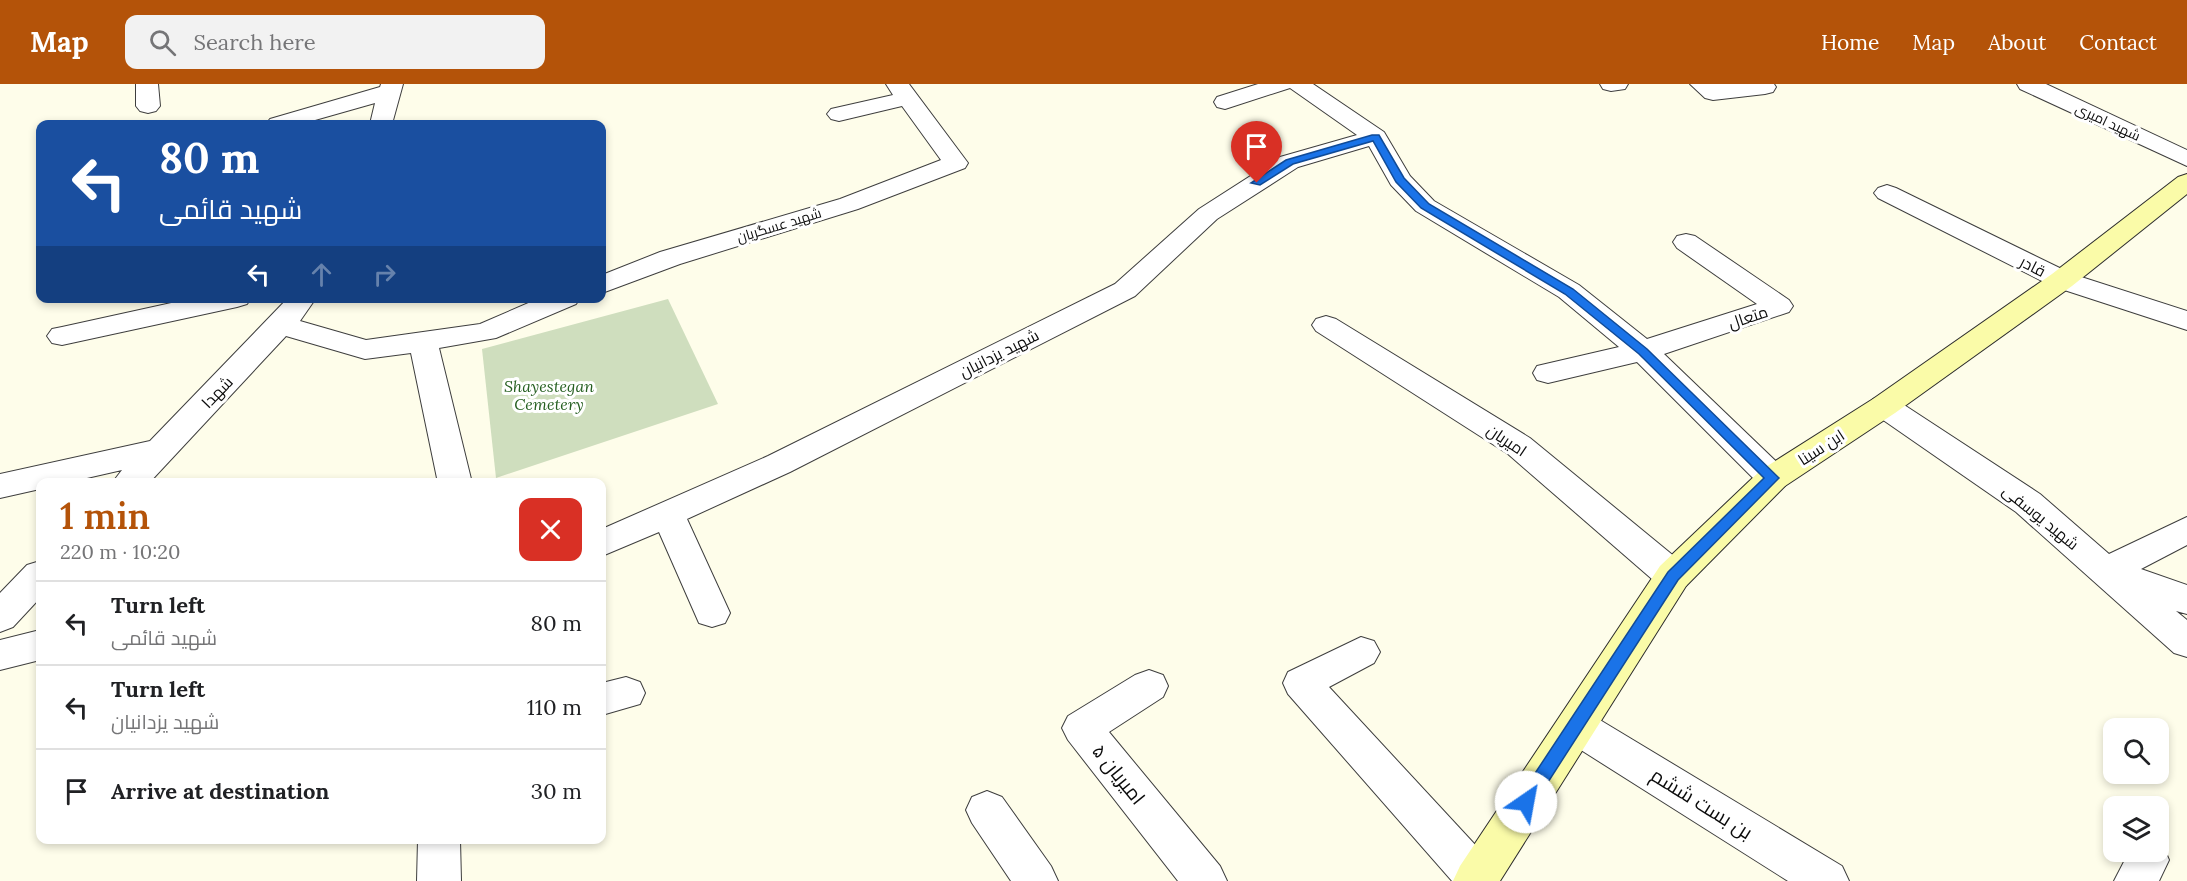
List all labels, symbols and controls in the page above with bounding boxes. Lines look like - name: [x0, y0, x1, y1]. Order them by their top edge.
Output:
- search box: [125, 15, 545, 69]
- text: Map: [30, 24, 89, 60]
- icon: search: [146, 26, 179, 59]
- text: Search here: [194, 28, 316, 56]
- text: Home: [1821, 29, 1879, 56]
- text: Map: [1912, 29, 1955, 56]
- text: About: [1988, 29, 2046, 56]
- text: Contact: [2079, 29, 2157, 56]
- street label: شهید امیری: [2073, 99, 2143, 145]
- pin: [1231, 121, 1282, 183]
- icon: arrive: [1240, 130, 1273, 163]
- text: 80 m: [159, 131, 259, 185]
- icon: left: [60, 144, 138, 222]
- text: شهید قائمی: [159, 192, 302, 226]
- street label: شهید عسگریان: [734, 204, 824, 246]
- street label: قادر: [2016, 251, 2049, 281]
- icon: left: [242, 258, 275, 291]
- icon: ahead: [305, 258, 338, 291]
- icon: right: [368, 258, 401, 291]
- street label: متعال: [1726, 301, 1771, 334]
- street label: شهید یزدانیان: [956, 324, 1043, 382]
- street label: شهدا: [197, 372, 238, 413]
- park label: Shayestegan Cemetery: [504, 376, 594, 414]
- street label: امیریان: [1483, 419, 1531, 461]
- street label: ابن سینا: [1794, 425, 1849, 470]
- street label: شهید یوسفی: [1998, 480, 2083, 555]
- text: 1 min: [60, 493, 150, 539]
- button: close: [519, 498, 582, 561]
- text: 220 m · 10:20: [60, 539, 180, 564]
- text: Turn left: [111, 591, 205, 619]
- icon: left: [60, 607, 93, 640]
- text: 80 m: [531, 609, 582, 637]
- text: شهید قائمی: [111, 625, 217, 650]
- text: Turn left: [111, 675, 205, 703]
- icon: left: [60, 691, 93, 724]
- text: 110 m: [527, 693, 582, 721]
- text: شهید یزدانیان: [111, 709, 219, 734]
- map controls: [2103, 718, 2169, 862]
- button: search: [2103, 718, 2169, 784]
- street label: امیریان ۵: [1086, 739, 1151, 810]
- street label: بن بست ششم: [1645, 762, 1758, 846]
- position arrow: [1494, 770, 1558, 834]
- icon: arrive: [60, 775, 93, 808]
- text: Arrive at destination: [111, 777, 329, 805]
- text: 30 m: [531, 777, 582, 805]
- button: layers: [2103, 796, 2169, 862]

